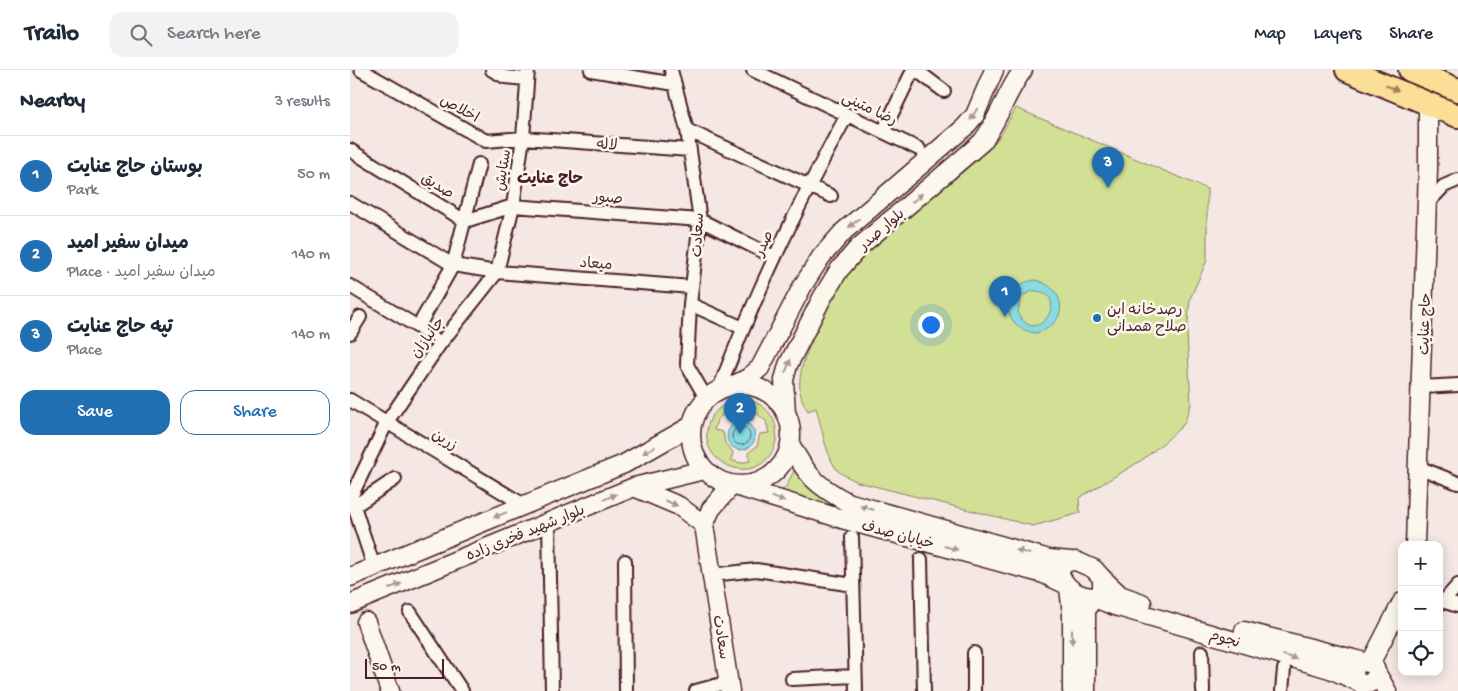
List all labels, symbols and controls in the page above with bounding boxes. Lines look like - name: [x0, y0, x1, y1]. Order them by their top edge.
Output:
- search box: [109, 12, 459, 57]
- text: Trailo: [25, 20, 79, 49]
- icon: search: [127, 21, 155, 49]
- text: Search here: [167, 23, 261, 46]
- text: Map: [1254, 24, 1286, 45]
- text: Layers: [1314, 24, 1361, 45]
- text: Share: [1389, 24, 1433, 45]
- one-way arrow: [1385, 85, 1399, 93]
- street label: رضا متینی: [839, 89, 900, 130]
- text: Nearby: [20, 90, 85, 115]
- street label: اخلاص: [436, 92, 482, 128]
- text: 3 results: [275, 93, 330, 112]
- one-way arrow: [970, 108, 979, 121]
- street label: لاله: [596, 136, 618, 156]
- pin: 3: [1092, 147, 1124, 188]
- street label: ستایش: [492, 148, 516, 192]
- text: بوستان حاج عنایت: [67, 157, 203, 180]
- text: 1: [33, 166, 39, 185]
- text: 50 m: [297, 166, 330, 185]
- street label: صدیق: [417, 170, 457, 204]
- district label: حاج عنایت: [517, 170, 583, 190]
- text: Park: [67, 182, 98, 201]
- street label: صبور: [591, 189, 623, 209]
- one-way arrow: [911, 193, 924, 204]
- street label: بلوار صدر: [855, 206, 909, 256]
- street label: سعادت: [689, 212, 709, 258]
- one-way arrow: [848, 217, 861, 228]
- street label: صدر: [751, 228, 778, 260]
- text: میدان سفیر امید: [67, 233, 189, 256]
- text: 2: [32, 246, 40, 265]
- text: 140 m: [292, 246, 330, 265]
- street label: میعاد: [579, 255, 613, 275]
- text: Place · میدان سفیر امید: [67, 264, 216, 283]
- pin: 1: [989, 276, 1021, 317]
- street label: حاج عنایت: [1416, 293, 1436, 356]
- place label: رصدخانه ابن صلاح همدانی: [1107, 302, 1187, 337]
- your location: [918, 312, 944, 338]
- marker: رصدخانه ابن صلاح همدانی: [1091, 312, 1103, 324]
- street label: جانبازان: [408, 314, 450, 362]
- text: تپه حاج عنایت: [67, 317, 173, 340]
- text: 3: [32, 326, 40, 345]
- text: 140 m: [292, 326, 330, 345]
- text: Place: [67, 342, 102, 361]
- one-way arrow: [784, 358, 792, 373]
- button: Save: [20, 390, 170, 435]
- button: Share: [180, 390, 330, 435]
- pin: 2: [724, 393, 756, 434]
- street label: زرین: [428, 426, 460, 455]
- one-way arrow: [641, 446, 656, 454]
- one-way arrow: [603, 493, 618, 501]
- one-way arrow: [771, 496, 786, 504]
- one-way arrow: [664, 499, 678, 507]
- street label: بلوار شهید فخری زاده: [464, 502, 588, 566]
- one-way arrow: [859, 503, 874, 511]
- one-way arrow: [493, 512, 507, 520]
- street label: خیابان صدف: [859, 518, 936, 554]
- map controls: [1398, 541, 1443, 676]
- button: +: [1398, 541, 1443, 586]
- one-way arrow: [944, 545, 959, 553]
- one-way arrow: [1016, 547, 1031, 555]
- one-way arrow: [388, 581, 402, 589]
- button: −: [1398, 586, 1443, 631]
- street label: سعادت: [708, 614, 732, 661]
- street label: نجوم: [1207, 627, 1242, 654]
- one-way arrow: [1068, 629, 1076, 645]
- button: locate: [1398, 631, 1443, 676]
- one-way arrow: [1282, 653, 1297, 661]
- scale bar: [365, 656, 444, 679]
- text: 50 m: [372, 659, 401, 676]

